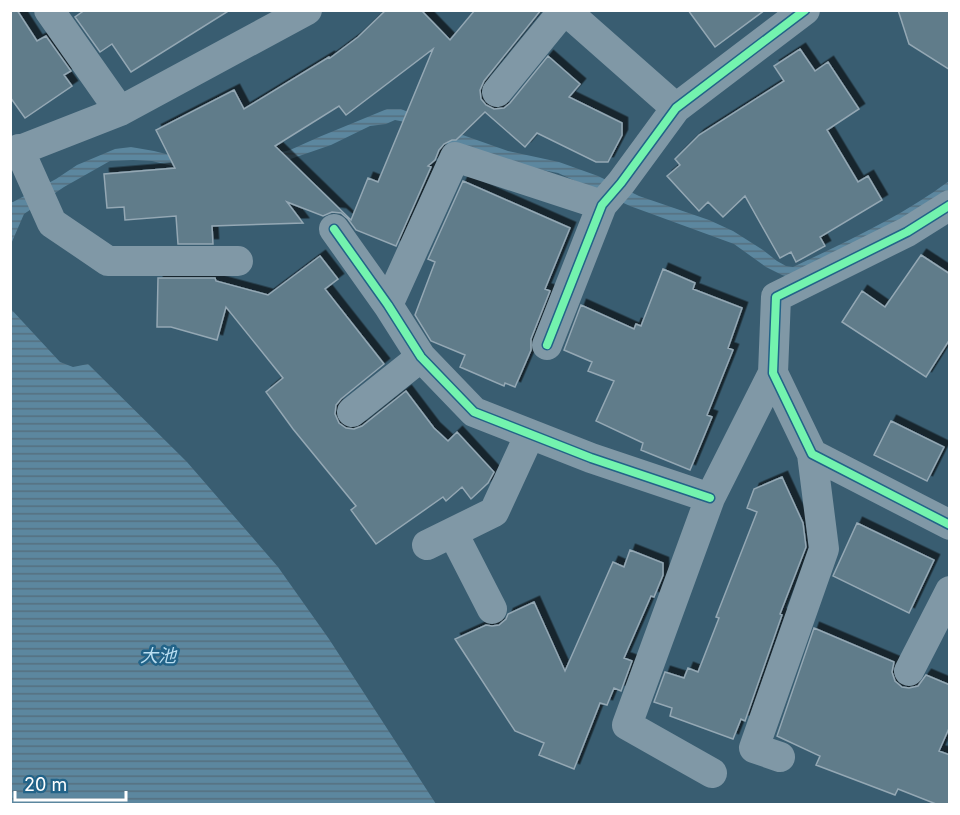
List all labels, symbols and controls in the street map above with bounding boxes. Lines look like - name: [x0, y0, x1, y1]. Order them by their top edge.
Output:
- water label: 大池: [140, 645, 178, 666]
- scale bar: [15, 764, 126, 802]
- text: 20 m: [24, 774, 67, 795]

